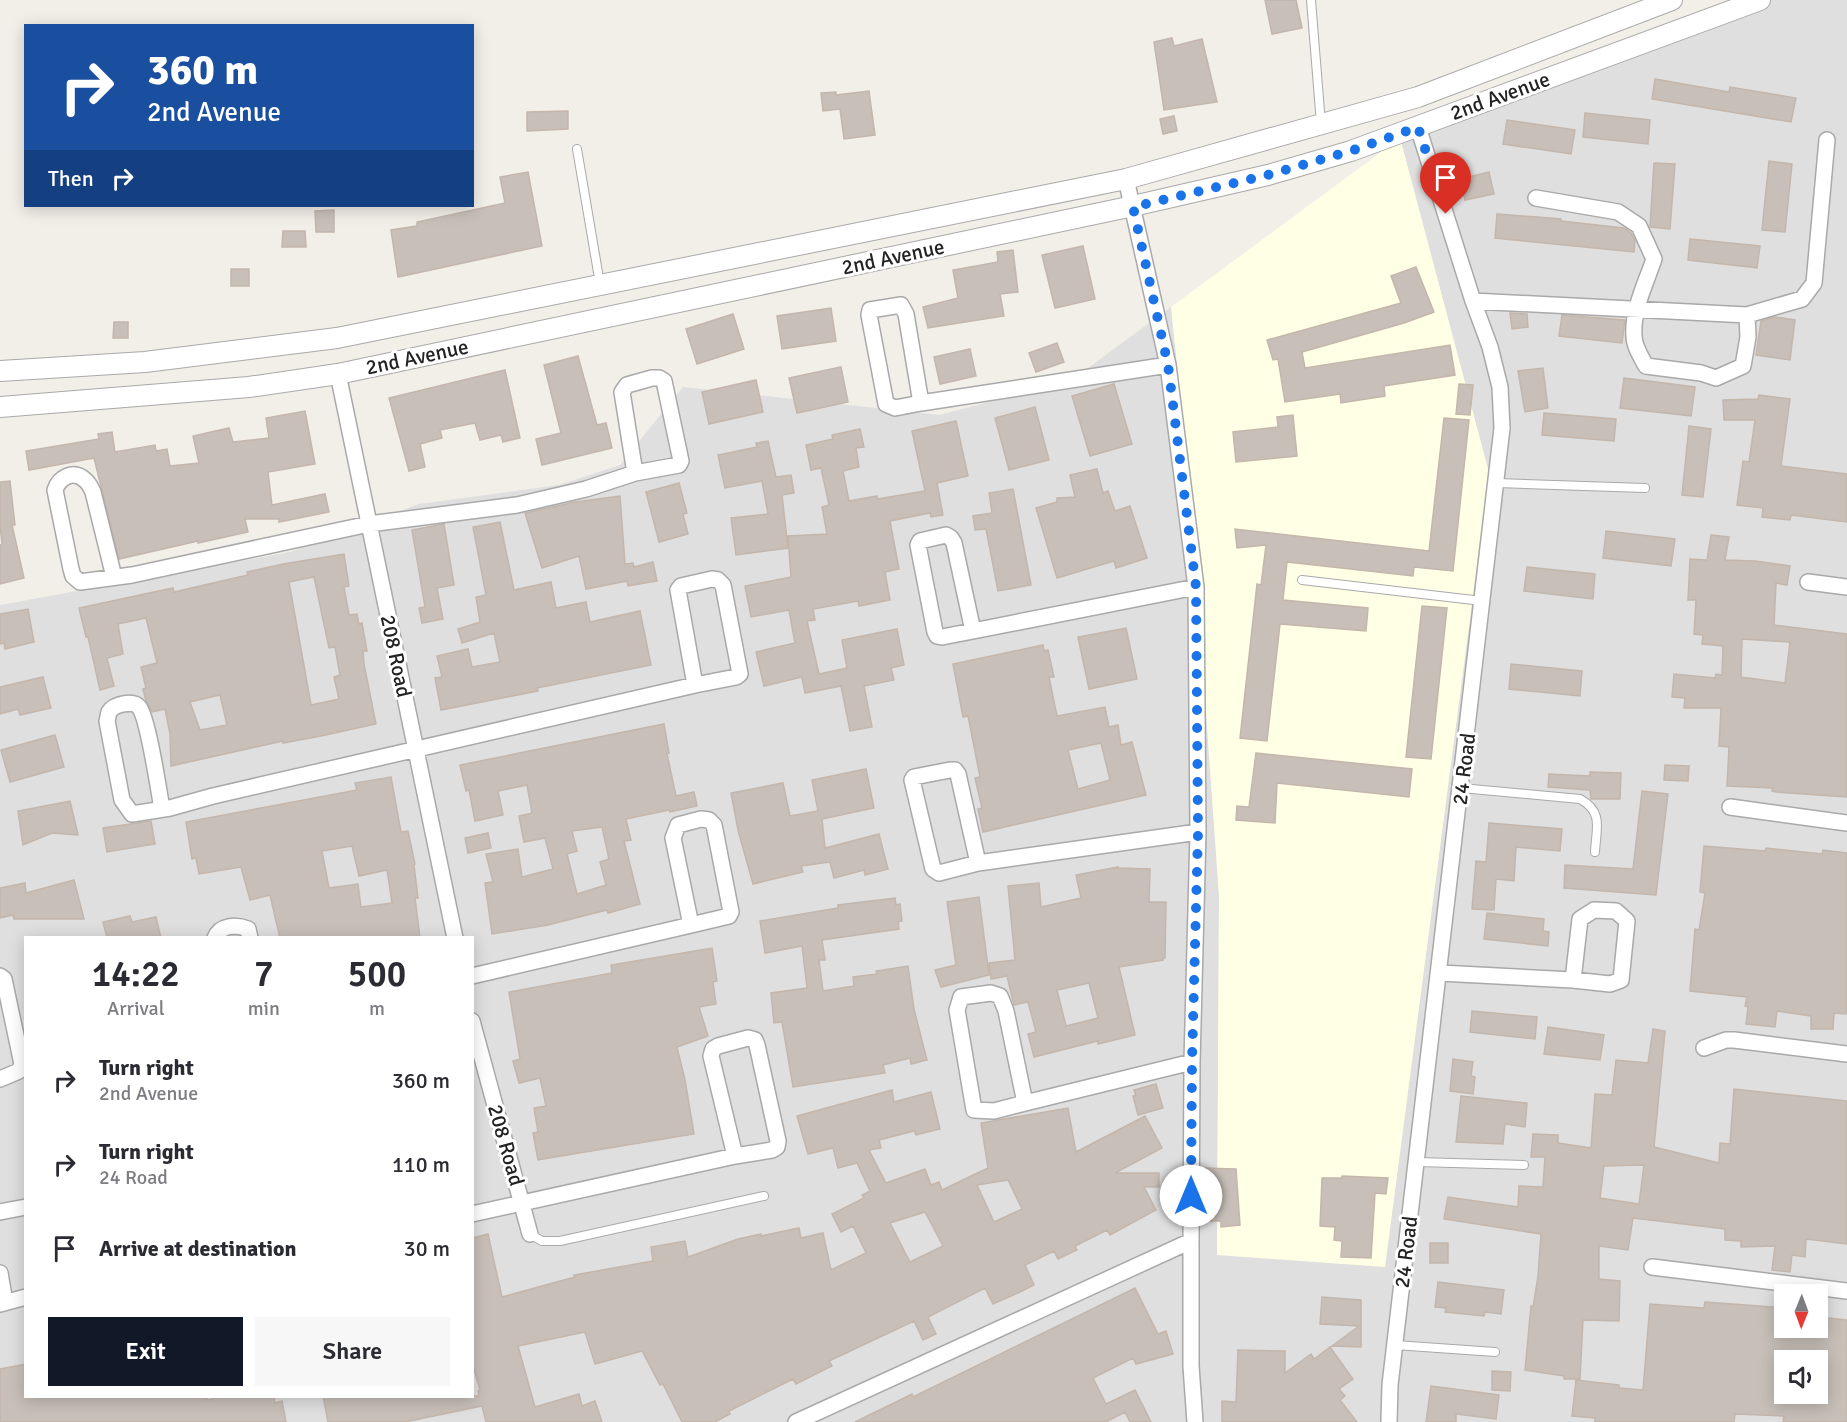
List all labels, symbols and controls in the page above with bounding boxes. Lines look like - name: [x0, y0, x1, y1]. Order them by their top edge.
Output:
- text: 360 m: [147, 45, 258, 96]
- icon: right: [48, 48, 126, 126]
- street label: 2nd Avenue: [1447, 66, 1553, 126]
- text: 2nd Avenue: [147, 96, 281, 129]
- pin: [1420, 152, 1471, 214]
- icon: arrive: [1429, 161, 1462, 194]
- icon: right: [106, 162, 139, 195]
- text: Then: [48, 165, 94, 192]
- street label: 2nd Avenue: [839, 233, 947, 281]
- street label: 2nd Avenue: [363, 333, 471, 381]
- street label: 208 Road: [375, 612, 417, 700]
- street label: 24 Road: [1447, 732, 1481, 806]
- text: 14:22: [92, 952, 180, 997]
- text: 7: [254, 952, 274, 997]
- text: 500: [348, 952, 406, 997]
- text: Arrival: [107, 996, 165, 1021]
- text: min: [248, 996, 280, 1021]
- text: m: [369, 996, 385, 1021]
- text: Turn right: [99, 1054, 194, 1081]
- icon: right: [48, 1064, 81, 1097]
- text: 360 m: [392, 1067, 450, 1094]
- text: 2nd Avenue: [99, 1081, 198, 1106]
- street label: 208 Road: [482, 1101, 530, 1189]
- text: Turn right: [99, 1138, 194, 1165]
- icon: right: [48, 1148, 81, 1181]
- text: 110 m: [392, 1151, 450, 1178]
- position arrow: [1159, 1164, 1223, 1228]
- text: 24 Road: [99, 1165, 168, 1190]
- street label: 24 Road: [1389, 1215, 1423, 1289]
- icon: arrive: [48, 1232, 81, 1265]
- text: Arrive at destination: [99, 1235, 296, 1262]
- text: 30 m: [404, 1235, 450, 1262]
- north arrow: [1774, 1284, 1828, 1338]
- map controls: [1774, 1284, 1828, 1404]
- button: Exit: [48, 1317, 243, 1386]
- button: Share: [255, 1317, 450, 1386]
- button: sound: [1774, 1350, 1828, 1404]

